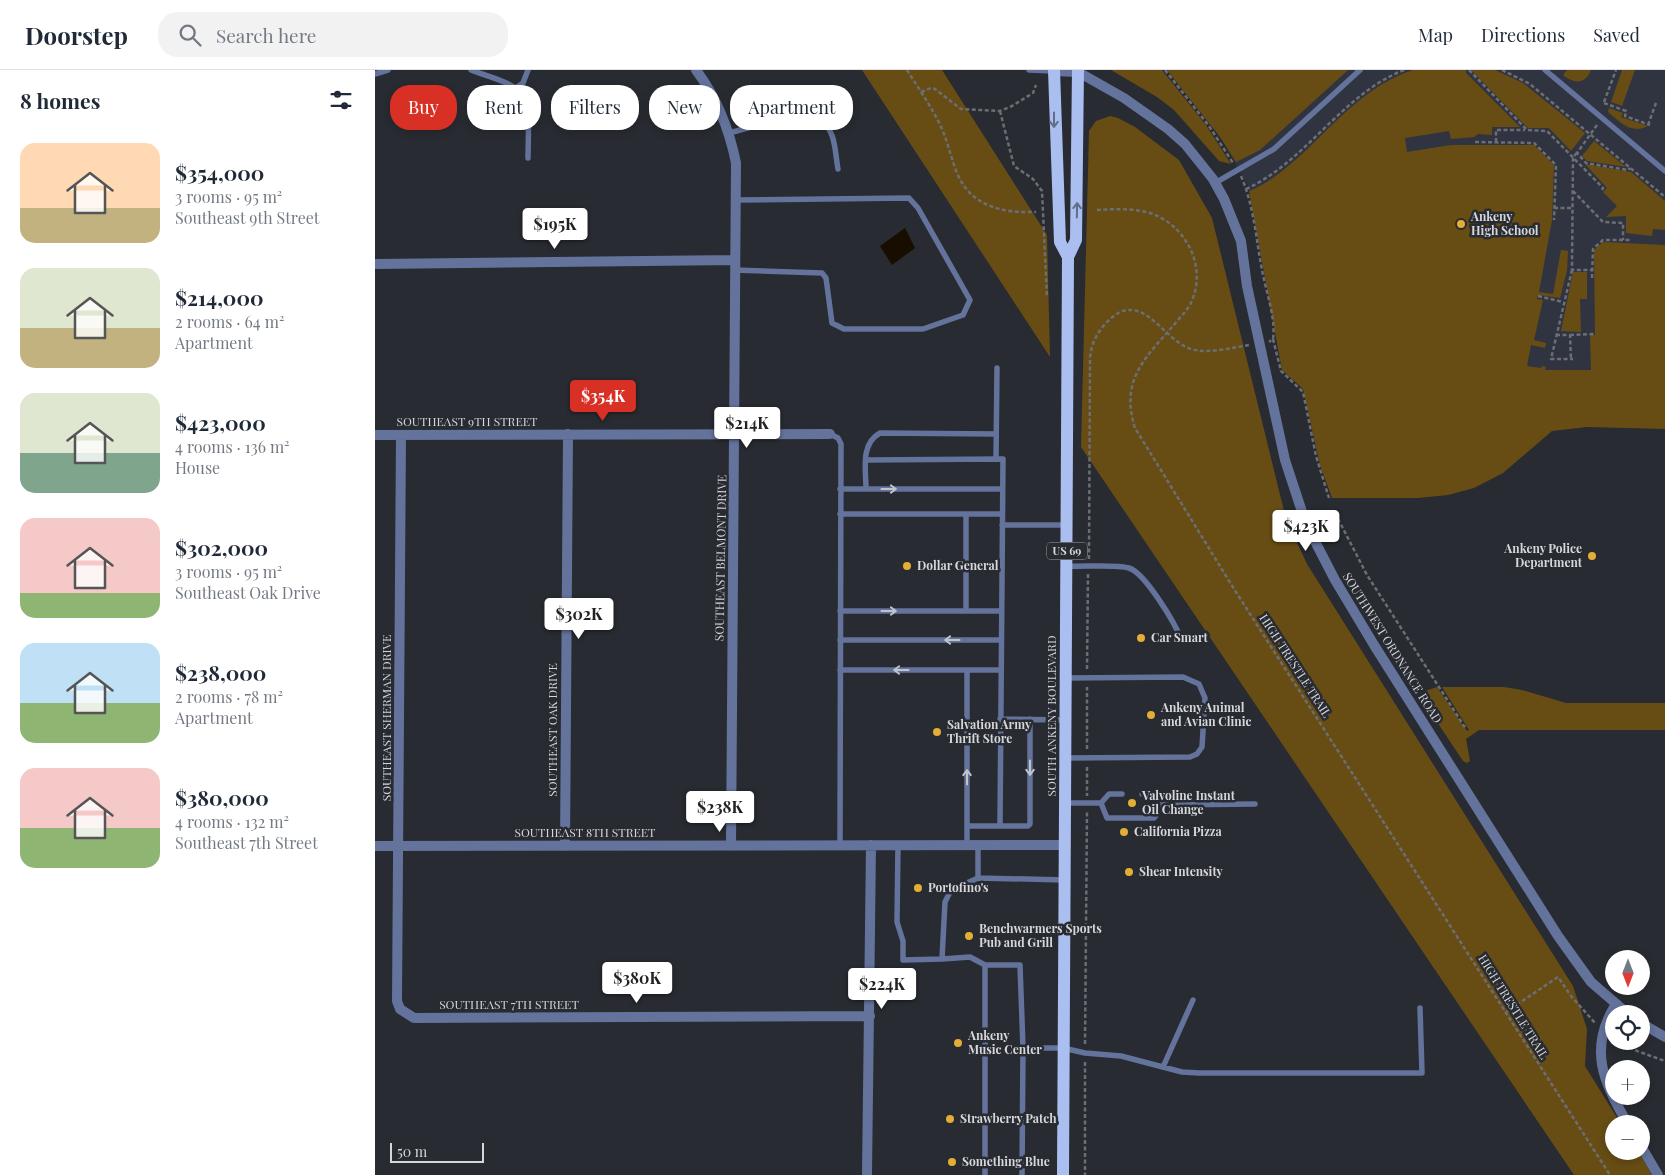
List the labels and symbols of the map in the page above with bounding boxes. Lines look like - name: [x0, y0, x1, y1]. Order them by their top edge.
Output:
- one-way arrow: [1049, 112, 1059, 128]
- one-way arrow: [1072, 203, 1082, 219]
- pin: $195K: [520, 208, 590, 250]
- place label: Ankeny High School: [1470, 208, 1539, 238]
- marker: Ankeny High School: [1455, 218, 1467, 230]
- pin: $354K: [568, 380, 638, 422]
- pin: $214K: [712, 406, 782, 449]
- street label: SOUTHEAST 9TH STREET: [397, 413, 538, 429]
- street label: SOUTHEAST BELMONT DRIVE: [711, 475, 729, 641]
- one-way arrow: [880, 484, 897, 494]
- pin: $423K: [1271, 510, 1341, 552]
- place label: Ankeny Police Department: [1503, 540, 1583, 570]
- road number: US 69: [1047, 542, 1087, 560]
- marker: Ankeny Police Department: [1586, 550, 1598, 562]
- place label: Dollar General: [917, 557, 999, 573]
- marker: Dollar General: [901, 560, 913, 572]
- street label: SOUTHWEST ORDNANCE ROAD: [1340, 569, 1446, 726]
- pin: $302K: [544, 598, 614, 640]
- one-way arrow: [880, 606, 897, 616]
- street label: HIGH TRESTLE TRAIL: [1256, 611, 1335, 720]
- place label: Car Smart: [1151, 629, 1209, 645]
- marker: Car Smart: [1135, 632, 1147, 644]
- street label: SOUTHEAST SHERMAN DRIVE: [378, 635, 394, 801]
- one-way arrow: [945, 635, 961, 645]
- street label: SOUTH ANKENY BOULEVARD: [1043, 635, 1059, 797]
- street label: SOUTHEAST OAK DRIVE: [544, 663, 560, 797]
- one-way arrow: [893, 665, 910, 675]
- place label: Ankeny Animal and Avian Clinic: [1160, 699, 1251, 729]
- marker: Ankeny Animal and Avian Clinic: [1145, 709, 1157, 721]
- place label: Salvation Army Thrift Store: [947, 716, 1032, 746]
- marker: Salvation Army Thrift Store: [931, 726, 943, 738]
- one-way arrow: [1025, 760, 1035, 776]
- one-way arrow: [962, 770, 972, 786]
- place label: Valvoline Instant Oil Change: [1141, 787, 1236, 817]
- pin: $238K: [685, 790, 755, 833]
- marker: Valvoline Instant Oil Change: [1126, 797, 1138, 809]
- place label: California Pizza: [1134, 823, 1223, 839]
- street label: SOUTHEAST 8TH STREET: [514, 824, 656, 840]
- marker: California Pizza: [1118, 826, 1130, 838]
- place label: Shear Intensity: [1139, 863, 1224, 879]
- marker: Shear Intensity: [1123, 866, 1135, 878]
- place label: Portofino's: [928, 879, 989, 895]
- marker: Portofino's: [912, 882, 924, 894]
- place label: Benchwarmers Sports Pub and Grill: [979, 920, 1102, 950]
- marker: Benchwarmers Sports Pub and Grill: [963, 930, 975, 942]
- north arrow: [1605, 950, 1650, 995]
- street label: HIGH TRESTLE TRAIL: [1475, 951, 1553, 1062]
- pin: $380K: [602, 962, 672, 1004]
- pin: $224K: [847, 968, 917, 1010]
- street label: SOUTHEAST 7TH STREET: [439, 996, 579, 1012]
- place label: Ankeny Music Center: [967, 1027, 1042, 1057]
- marker: Ankeny Music Center: [952, 1037, 964, 1049]
- place label: Strawberry Patch: [960, 1110, 1057, 1126]
- marker: Strawberry Patch: [944, 1113, 956, 1125]
- scale bar: [390, 1140, 484, 1163]
- place label: Something Blue: [962, 1153, 1050, 1169]
- marker: Something Blue: [946, 1156, 958, 1168]

